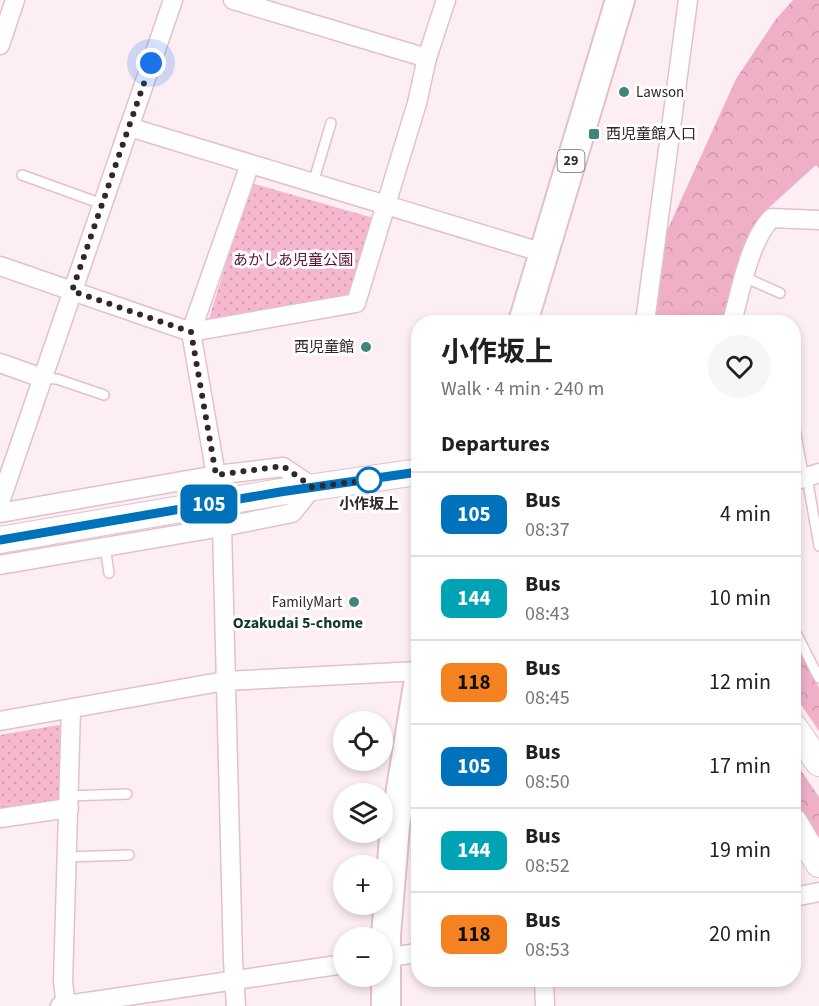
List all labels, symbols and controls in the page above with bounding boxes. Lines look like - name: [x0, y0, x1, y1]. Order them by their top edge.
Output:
- your location: [136, 48, 166, 78]
- place label: Lawson: [636, 82, 684, 103]
- marker: Lawson: [617, 85, 631, 99]
- place label: 西児童館入口: [606, 124, 696, 145]
- marker: 西児童館入口: [587, 127, 601, 141]
- road number: 29: [558, 150, 584, 172]
- park label: あかしあ児童公園: [233, 250, 353, 271]
- text: 小作坂上: [441, 332, 553, 372]
- button: heart: [708, 335, 771, 398]
- place label: 西児童館: [294, 337, 354, 358]
- marker: 西児童館: [359, 340, 373, 354]
- text: Walk · 4 min · 240 m: [441, 375, 604, 403]
- text: Departures: [441, 428, 550, 460]
- marker: 小作坂上: [356, 467, 382, 493]
- line badge: 105: [174, 484, 244, 524]
- text: Bus: [525, 484, 561, 516]
- text: 105: [192, 489, 226, 519]
- place label: 小作坂上: [339, 494, 399, 515]
- text: 4 min: [720, 498, 771, 530]
- text: 105: [457, 499, 491, 529]
- text: 08:37: [525, 516, 570, 544]
- text: Bus: [525, 568, 561, 600]
- text: 10 min: [709, 582, 771, 614]
- text: 144: [457, 583, 491, 613]
- place label: FamilyMart: [272, 592, 342, 613]
- marker: FamilyMart: [347, 595, 361, 609]
- text: 08:43: [525, 600, 570, 628]
- district label: Ozakudai 5-chome: [233, 612, 363, 634]
- text: Bus: [525, 652, 561, 684]
- text: 12 min: [709, 666, 771, 698]
- text: 118: [457, 667, 491, 697]
- text: 08:45: [525, 684, 570, 712]
- map controls: [333, 711, 393, 987]
- button: locate: [333, 711, 393, 771]
- text: Bus: [525, 736, 561, 768]
- text: 17 min: [709, 750, 771, 782]
- text: 105: [457, 751, 491, 781]
- text: 08:50: [525, 768, 570, 796]
- button: layers: [333, 783, 393, 843]
- text: Bus: [525, 820, 561, 852]
- text: 19 min: [709, 834, 771, 866]
- text: 144: [457, 835, 491, 865]
- text: 08:52: [525, 852, 570, 880]
- button: +: [333, 855, 393, 915]
- text: Bus: [525, 904, 561, 936]
- text: 20 min: [709, 918, 771, 950]
- text: 118: [457, 919, 491, 949]
- button: −: [333, 927, 393, 987]
- text: 08:53: [525, 936, 570, 964]

